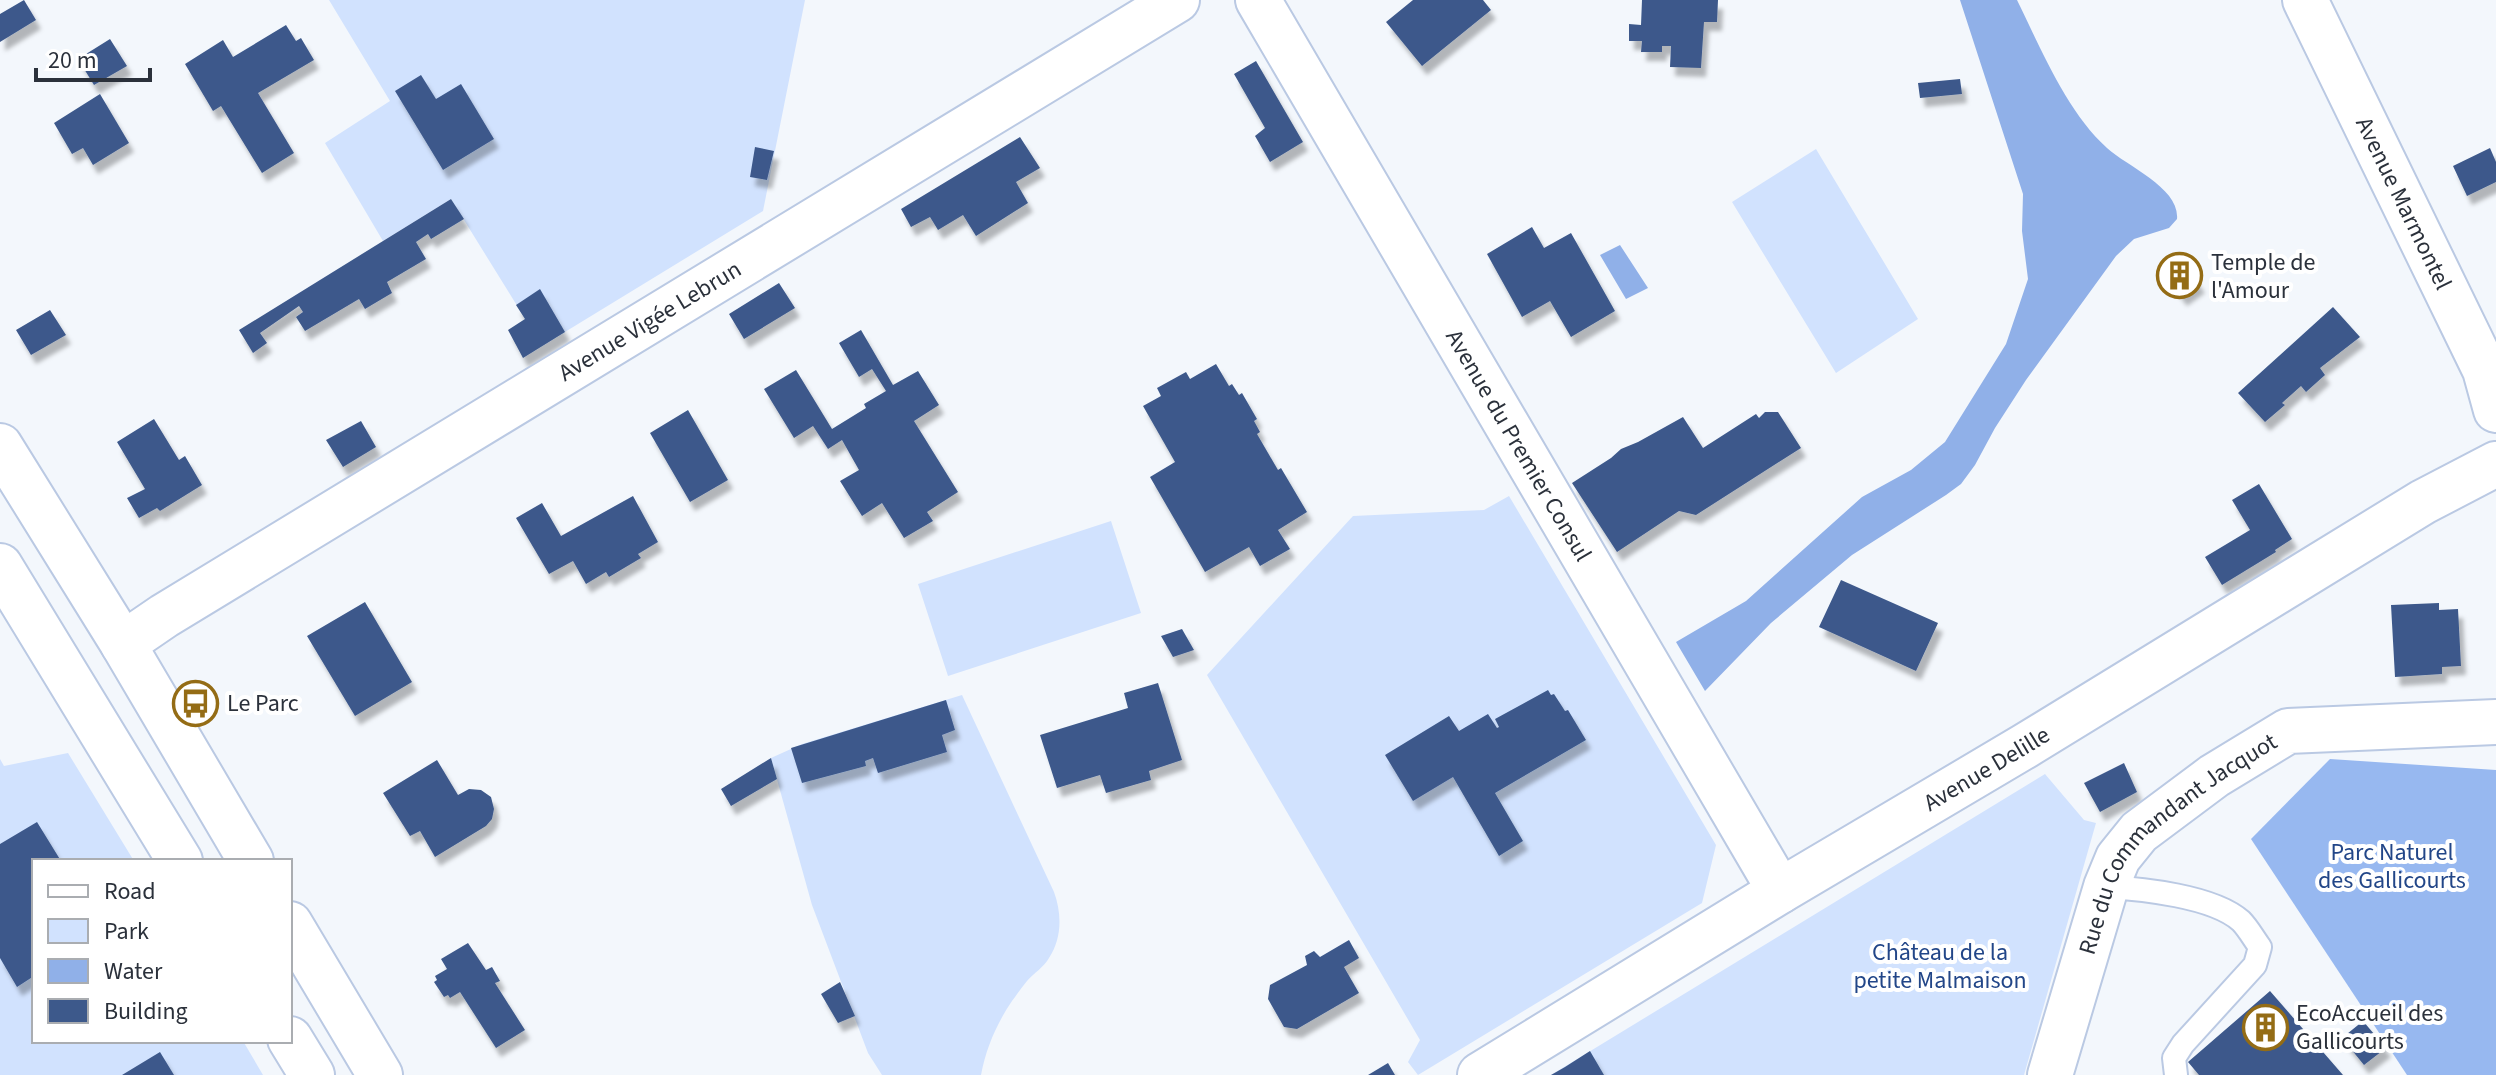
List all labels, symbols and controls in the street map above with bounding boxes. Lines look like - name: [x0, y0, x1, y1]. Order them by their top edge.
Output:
- scale bar: [36, 32, 150, 82]
- text: 20 m: [48, 43, 97, 78]
- street label: Avenue Marmontel: [2347, 111, 2461, 296]
- place label: Temple de l'Amour: [2211, 245, 2315, 308]
- street label: Avenue Vigée Lebrun: [551, 252, 748, 390]
- building icon: Temple de l'Amour: [2156, 252, 2204, 300]
- street label: Avenue du Premier Consul: [1437, 323, 1601, 568]
- bus stop icon: Le Parc: [172, 679, 220, 727]
- place label: Le Parc: [227, 686, 299, 721]
- street label: Avenue Delille: [1917, 717, 2056, 820]
- street label: Rue du Commandant Jacquot: [2069, 724, 2284, 959]
- park label: Parc Naturel des Gallicourts: [2318, 835, 2466, 898]
- legend: [32, 859, 292, 1043]
- text: Road: [104, 874, 156, 909]
- text: Park: [104, 914, 149, 949]
- park label: Château de la petite Malmaison: [1853, 935, 2027, 998]
- text: Water: [104, 954, 163, 989]
- text: Building: [104, 994, 188, 1029]
- place label: EcoAccueil des Gallicourts: [2296, 996, 2443, 1059]
- building icon: EcoAccueil des Gallicourts: [2241, 1003, 2289, 1051]

